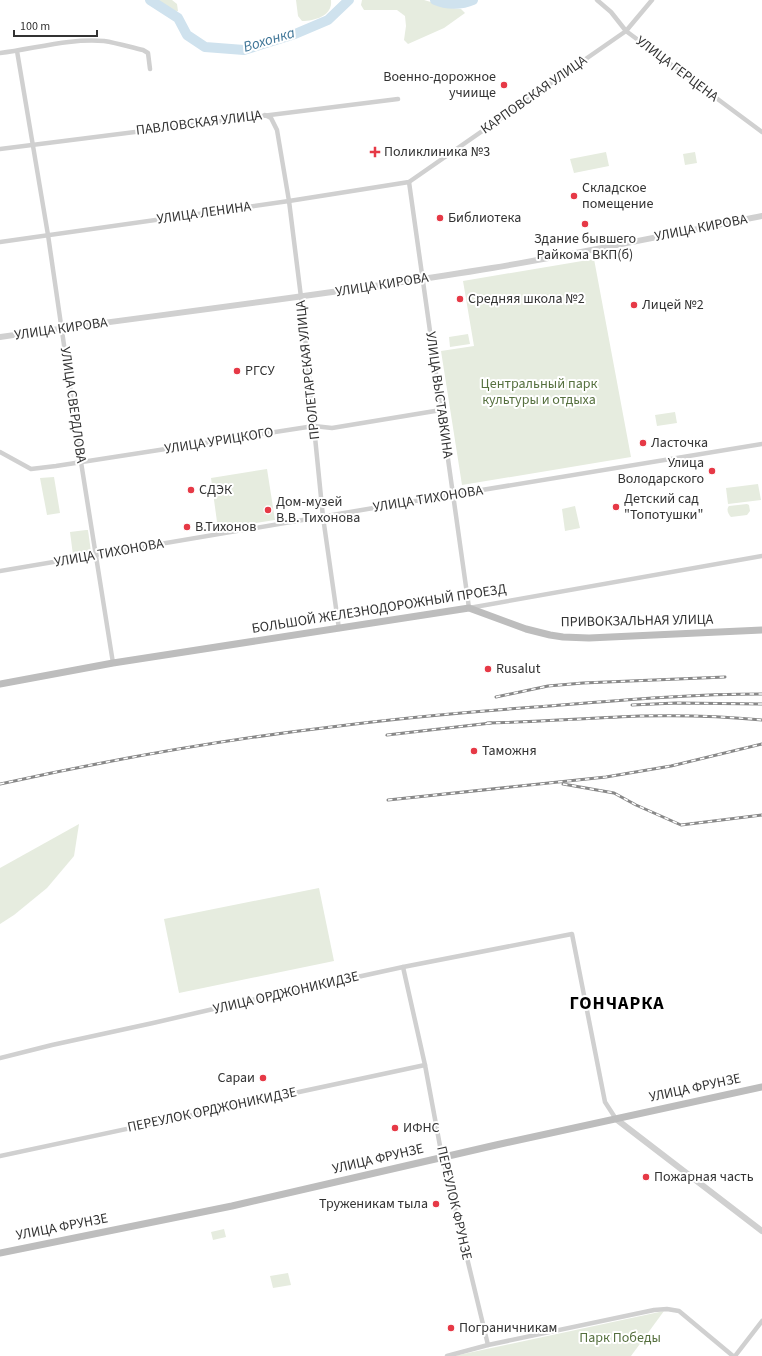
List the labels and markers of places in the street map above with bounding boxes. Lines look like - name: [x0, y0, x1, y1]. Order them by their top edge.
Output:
- place label: Военно-дорожное учиище: [383, 67, 496, 103]
- marker: Военно-дорожное учиище: [499, 80, 509, 90]
- place label: Поликлиника №3: [384, 142, 490, 162]
- marker: Поликлиника №3: [369, 146, 381, 158]
- place label: Складское помещение: [582, 178, 654, 214]
- marker: Складское помещение: [569, 191, 579, 201]
- place label: Библиотека: [448, 208, 521, 228]
- marker: Библиотека: [435, 213, 445, 223]
- marker: Здание бывшего Райкома ВКП(б): [580, 219, 590, 229]
- place label: Здание бывшего Райкома ВКП(б): [534, 229, 636, 265]
- place label: Средняя школа №2: [468, 289, 585, 309]
- marker: Средняя школа №2: [455, 294, 465, 304]
- place label: Лицей №2: [642, 295, 704, 315]
- marker: Лицей №2: [629, 300, 639, 310]
- place label: РГСУ: [245, 361, 275, 381]
- marker: РГСУ: [232, 366, 242, 376]
- place label: Ласточка: [651, 433, 708, 453]
- marker: Ласточка: [638, 438, 648, 448]
- place label: Улица Володарского: [617, 453, 704, 489]
- marker: Улица Володарского: [707, 466, 717, 476]
- place label: СДЭК: [199, 480, 233, 500]
- marker: СДЭК: [186, 485, 196, 495]
- place label: Детский сад "Топотушки": [624, 489, 704, 525]
- place label: Дом-музей В.В. Тихонова: [276, 492, 360, 528]
- marker: Детский сад "Топотушки": [611, 502, 621, 512]
- marker: Дом-музей В.В. Тихонова: [263, 505, 273, 515]
- place label: В.Тихонов: [195, 517, 256, 537]
- marker: В.Тихонов: [182, 522, 192, 532]
- place label: Rusalut: [496, 659, 541, 679]
- marker: Rusalut: [483, 664, 493, 674]
- place label: Таможня: [482, 741, 537, 761]
- marker: Таможня: [469, 746, 479, 756]
- place label: Сараи: [217, 1068, 255, 1088]
- marker: Сараи: [258, 1073, 268, 1083]
- place label: ИФНС: [403, 1118, 440, 1138]
- marker: ИФНС: [390, 1123, 400, 1133]
- place label: Пожарная часть: [654, 1167, 754, 1187]
- marker: Пожарная часть: [641, 1172, 651, 1182]
- place label: Труженикам тыла: [319, 1194, 428, 1214]
- marker: Труженикам тыла: [431, 1199, 441, 1209]
- place label: Пограничникам: [459, 1318, 557, 1338]
- marker: Пограничникам: [446, 1323, 456, 1333]

